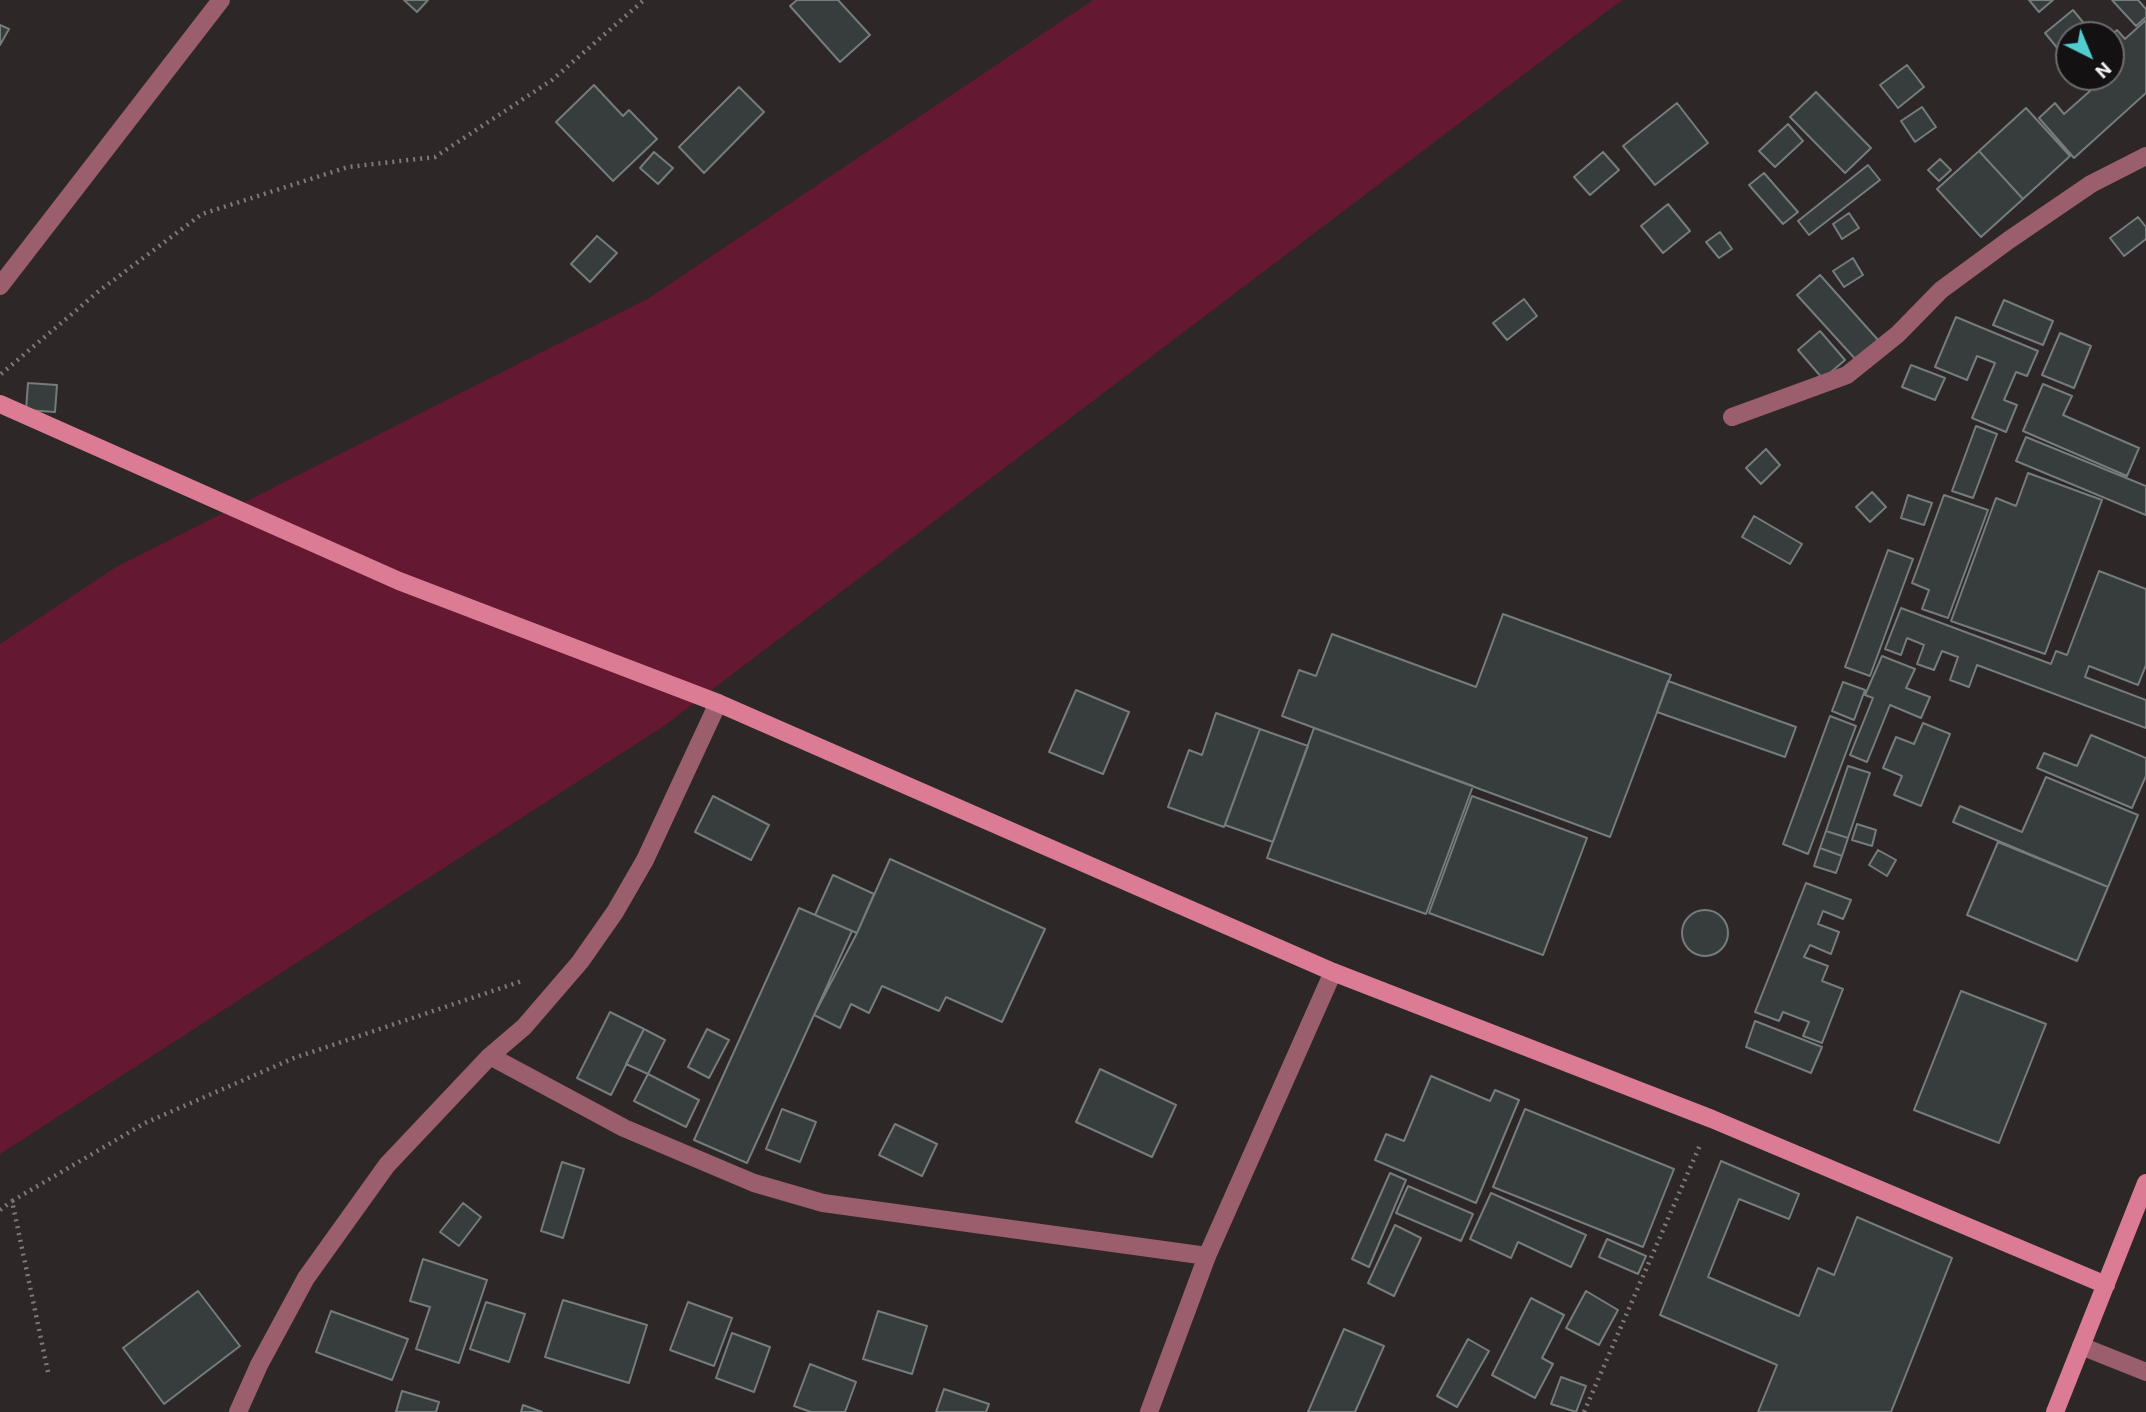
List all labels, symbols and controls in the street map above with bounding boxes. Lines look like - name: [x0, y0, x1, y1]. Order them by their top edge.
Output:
- north arrow: [2055, 21, 2125, 91]
- text: N: [2091, 57, 2116, 83]

